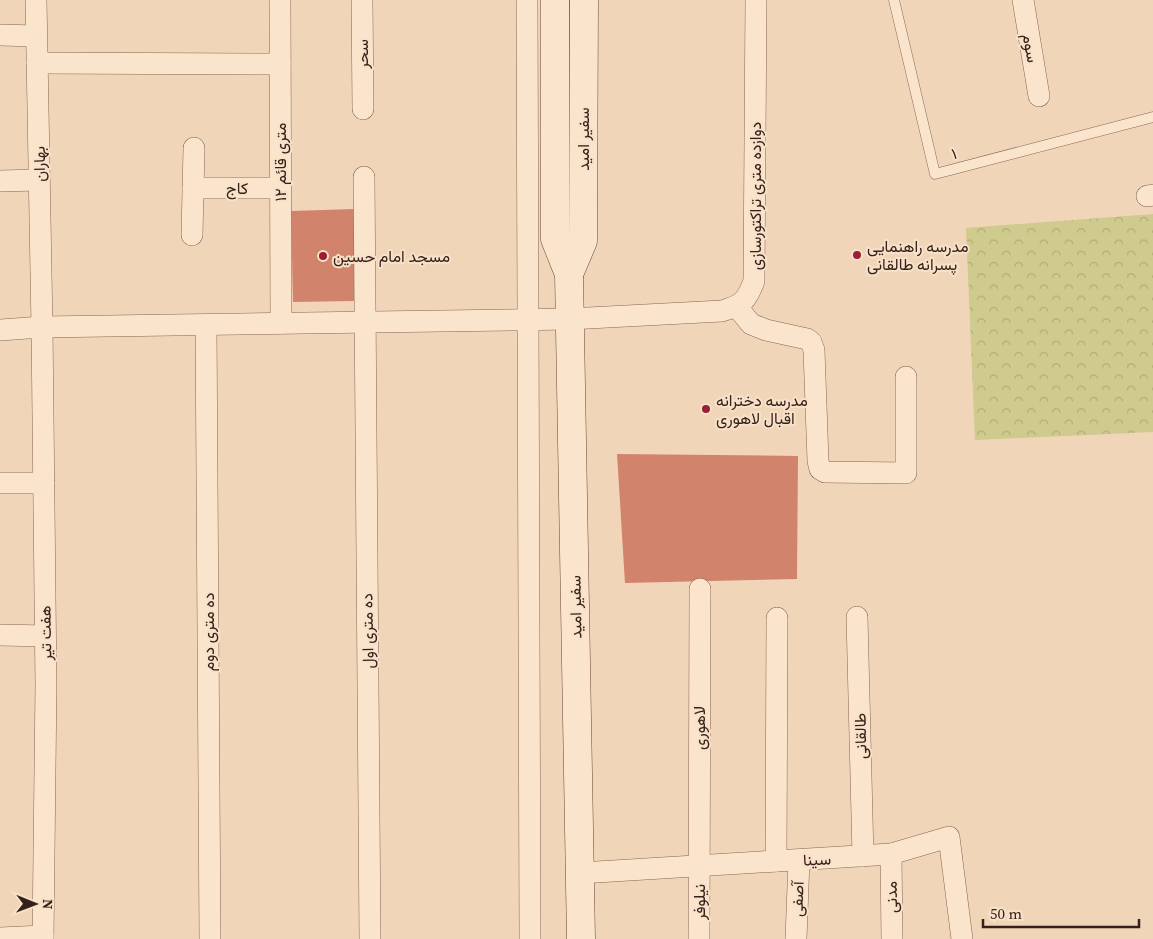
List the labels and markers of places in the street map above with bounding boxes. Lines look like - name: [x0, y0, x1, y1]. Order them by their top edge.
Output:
- place label: مدرسه راهنمایی پسرانه طالقانی: [867, 235, 968, 276]
- place label: مسجد امام حسین: [333, 245, 450, 267]
- marker: مدرسه راهنمایی پسرانه طالقانی: [851, 249, 863, 261]
- marker: مسجد امام حسین: [317, 250, 329, 262]
- place label: مدرسه دخترانه اقبال لاهوری: [716, 389, 808, 429]
- marker: مدرسه دخترانه اقبال لاهوری: [700, 403, 712, 415]

